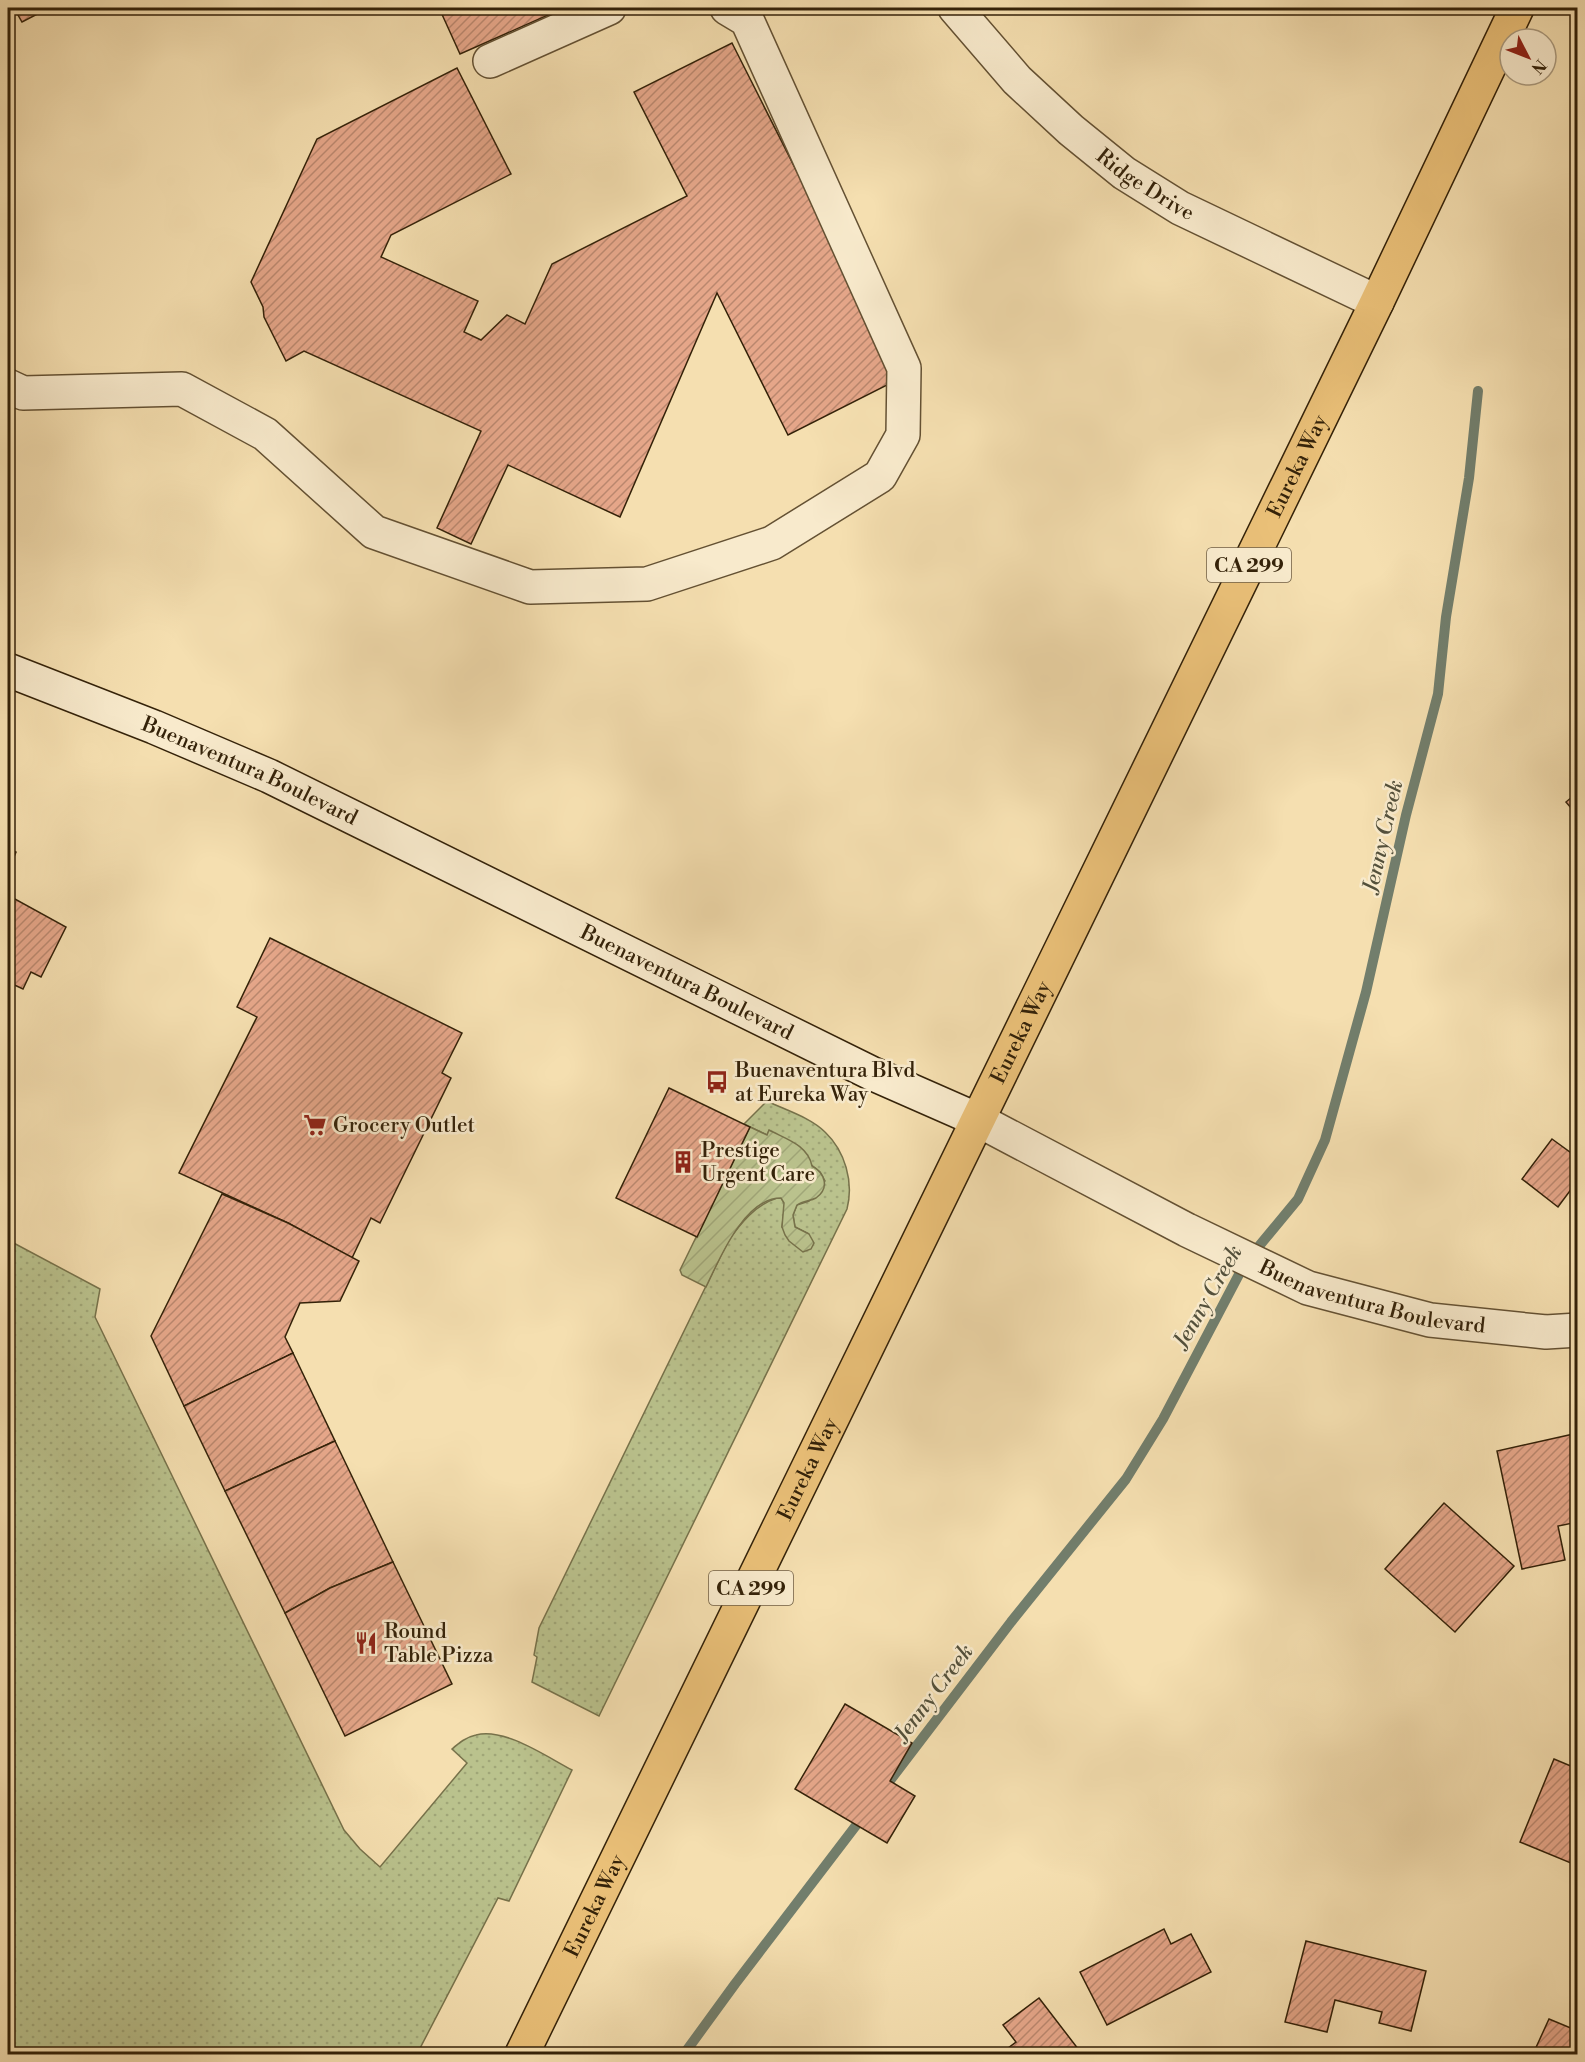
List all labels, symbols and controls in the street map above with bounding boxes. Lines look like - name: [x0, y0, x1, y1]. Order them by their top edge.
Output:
- north arrow: [1498, 27, 1558, 87]
- text: N: [1527, 55, 1550, 78]
- street label: Ridge Drive: [1090, 143, 1198, 227]
- street label: Eureka Way: [1262, 410, 1334, 522]
- road number: CA 299: [1207, 548, 1291, 582]
- street label: Buenaventura Boulevard: [137, 711, 362, 832]
- water label: Jenny Creek: [1357, 778, 1409, 898]
- street label: Buenaventura Boulevard: [575, 919, 798, 1047]
- street label: Eureka Way: [986, 976, 1058, 1088]
- place label: Buenaventura Blvd at Eureka Way: [734, 1058, 915, 1108]
- bus stop icon: Buenaventura Blvd at Eureka Way: [704, 1069, 730, 1095]
- supermarket icon: Grocery Outlet: [302, 1112, 328, 1138]
- place label: Grocery Outlet: [333, 1113, 476, 1139]
- place label: Prestige Urgent Care: [701, 1138, 815, 1188]
- building icon: Prestige Urgent Care: [670, 1149, 696, 1175]
- water label: Jenny Creek: [1166, 1240, 1249, 1356]
- street label: Buenaventura Boulevard: [1254, 1254, 1487, 1340]
- street label: Eureka Way: [772, 1413, 845, 1525]
- road number: CA 299: [709, 1571, 793, 1605]
- place label: Round Table Pizza: [384, 1619, 494, 1669]
- restaurant icon: Round Table Pizza: [353, 1630, 379, 1656]
- water label: Jenny Creek: [887, 1639, 979, 1749]
- street label: Eureka Way: [559, 1850, 632, 1962]

